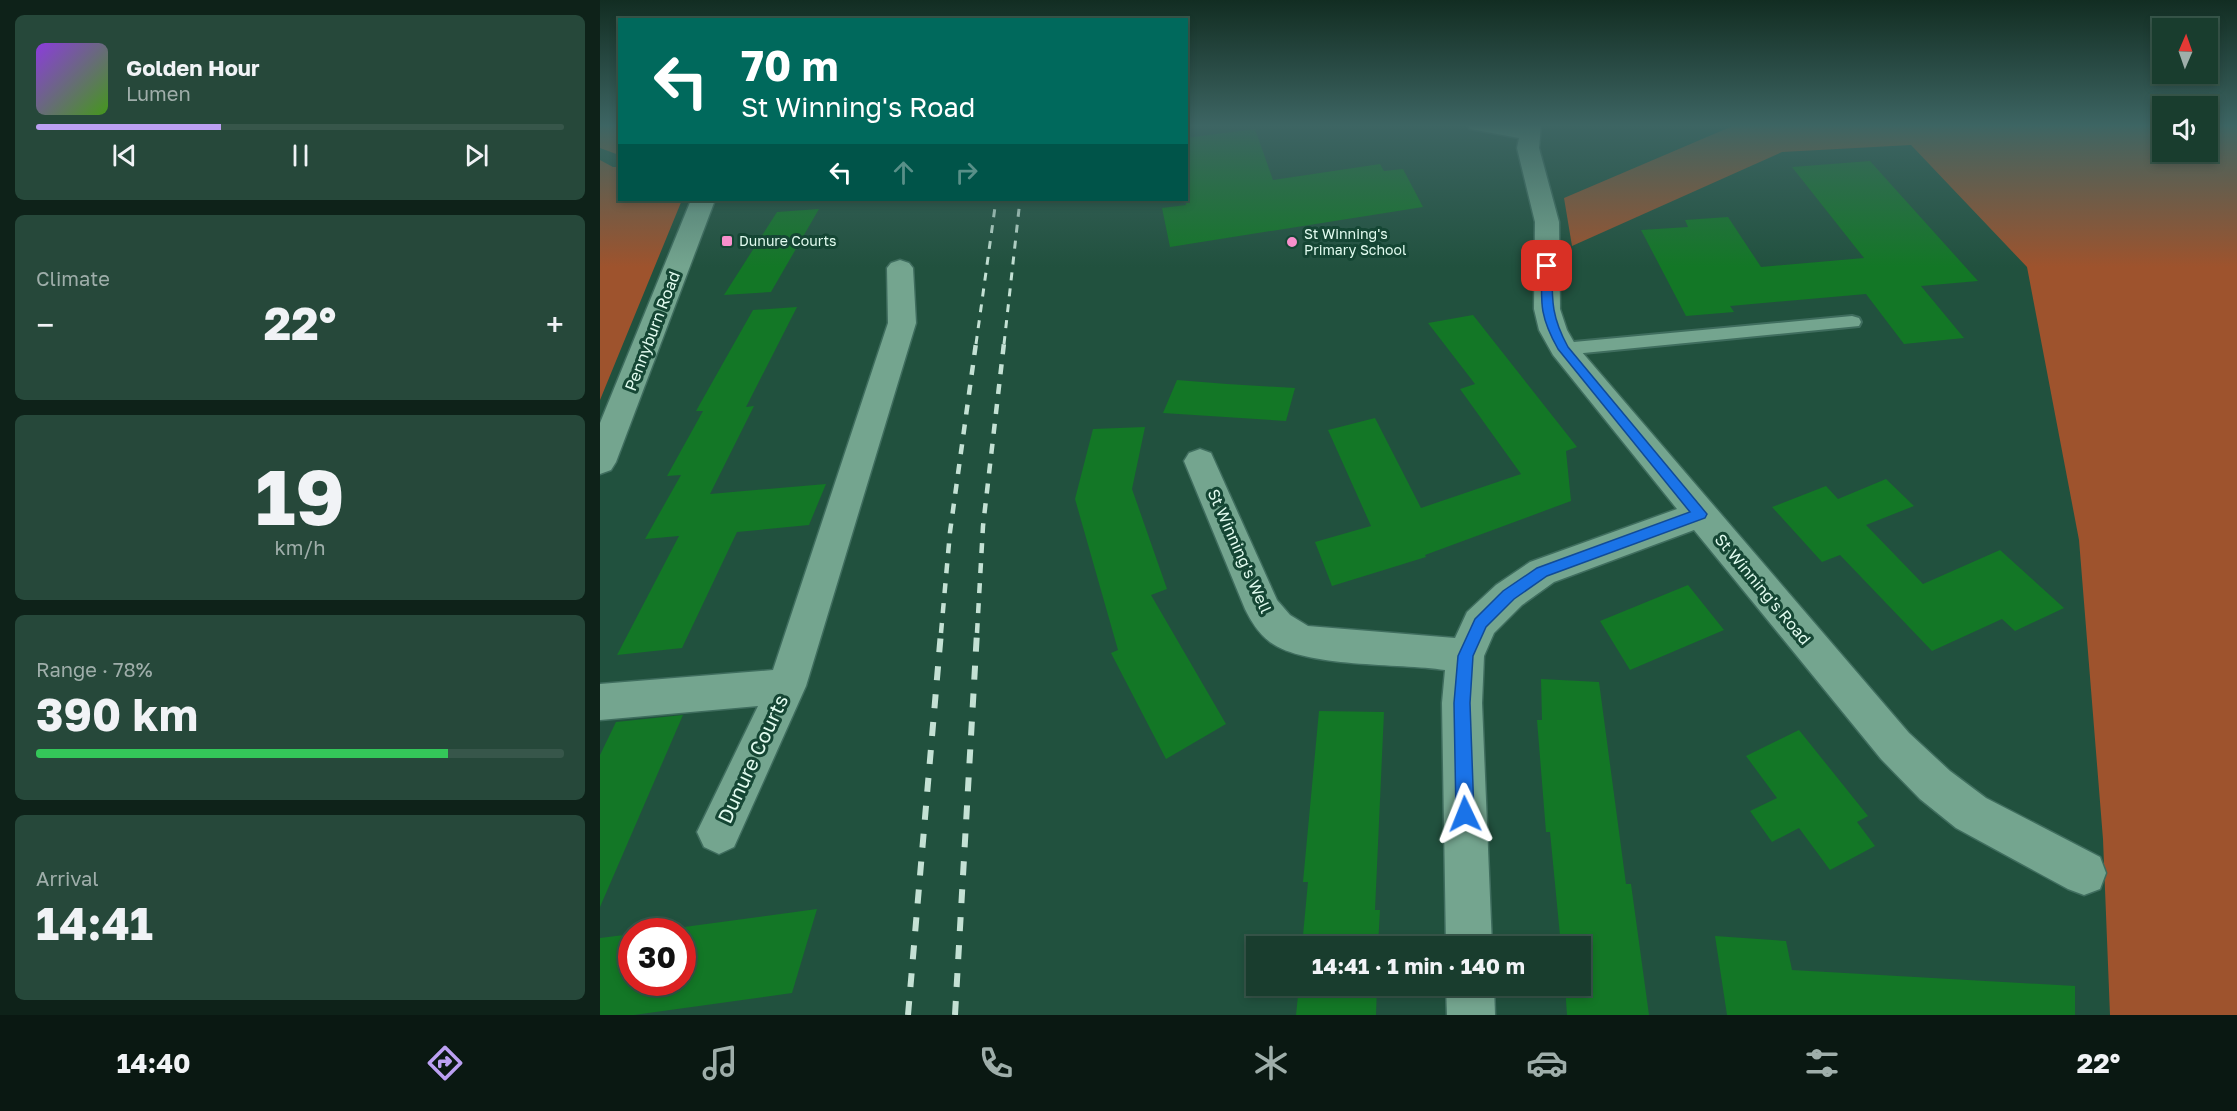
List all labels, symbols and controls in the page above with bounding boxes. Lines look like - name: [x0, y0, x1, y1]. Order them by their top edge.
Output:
- north arrow: [2152, 18, 2218, 84]
- map controls: [2152, 18, 2218, 162]
- text: 70 m: [741, 40, 838, 90]
- icon: left: [642, 42, 720, 120]
- text: Golden Hour: [126, 54, 260, 81]
- text: Lumen: [126, 81, 191, 105]
- text: St Winning's Road: [741, 91, 975, 123]
- button: sound: [2152, 96, 2218, 162]
- icon: previous: [108, 139, 141, 172]
- icon: pause: [284, 139, 317, 172]
- icon: next: [460, 139, 493, 172]
- icon: left: [824, 156, 857, 189]
- icon: ahead: [887, 156, 920, 189]
- icon: right: [950, 156, 983, 189]
- place label: St Winning's Primary School: [1304, 225, 1406, 258]
- place label: Dunure Courts: [739, 232, 836, 249]
- marker: Dunure Courts: [720, 234, 734, 248]
- marker: St Winning's Primary School: [1285, 235, 1299, 249]
- pin: [1521, 240, 1572, 291]
- icon: arrive: [1530, 249, 1563, 282]
- text: Climate: [36, 266, 110, 290]
- street label: Pennyburn Road: [620, 268, 684, 394]
- text: 22°: [264, 296, 336, 350]
- text: −: [36, 305, 54, 344]
- text: +: [546, 305, 564, 344]
- text: 19: [255, 449, 345, 542]
- street label: St Winning's Well: [1204, 486, 1276, 616]
- street label: St Winning's Road: [1711, 529, 1815, 649]
- text: km/h: [275, 535, 325, 559]
- text: Range · 78%: [36, 657, 153, 681]
- text: 390 km: [36, 687, 198, 741]
- street label: Dunure Courts: [712, 690, 792, 827]
- position arrow: [1433, 782, 1497, 846]
- text: Arrival: [36, 866, 99, 890]
- text: 14:41: [36, 896, 153, 950]
- speed limit sign: 30: [618, 918, 696, 996]
- text: 14:41 · 1 min · 140 m: [1312, 952, 1525, 979]
- icon: directions: [424, 1042, 466, 1084]
- icon: music: [699, 1042, 741, 1084]
- icon: phone: [975, 1042, 1017, 1084]
- icon: climate: [1250, 1042, 1292, 1084]
- icon: car: [1526, 1042, 1568, 1084]
- icon: filters: [1801, 1042, 1843, 1084]
- text: 14:40: [117, 1047, 191, 1079]
- text: 22°: [2077, 1047, 2120, 1079]

